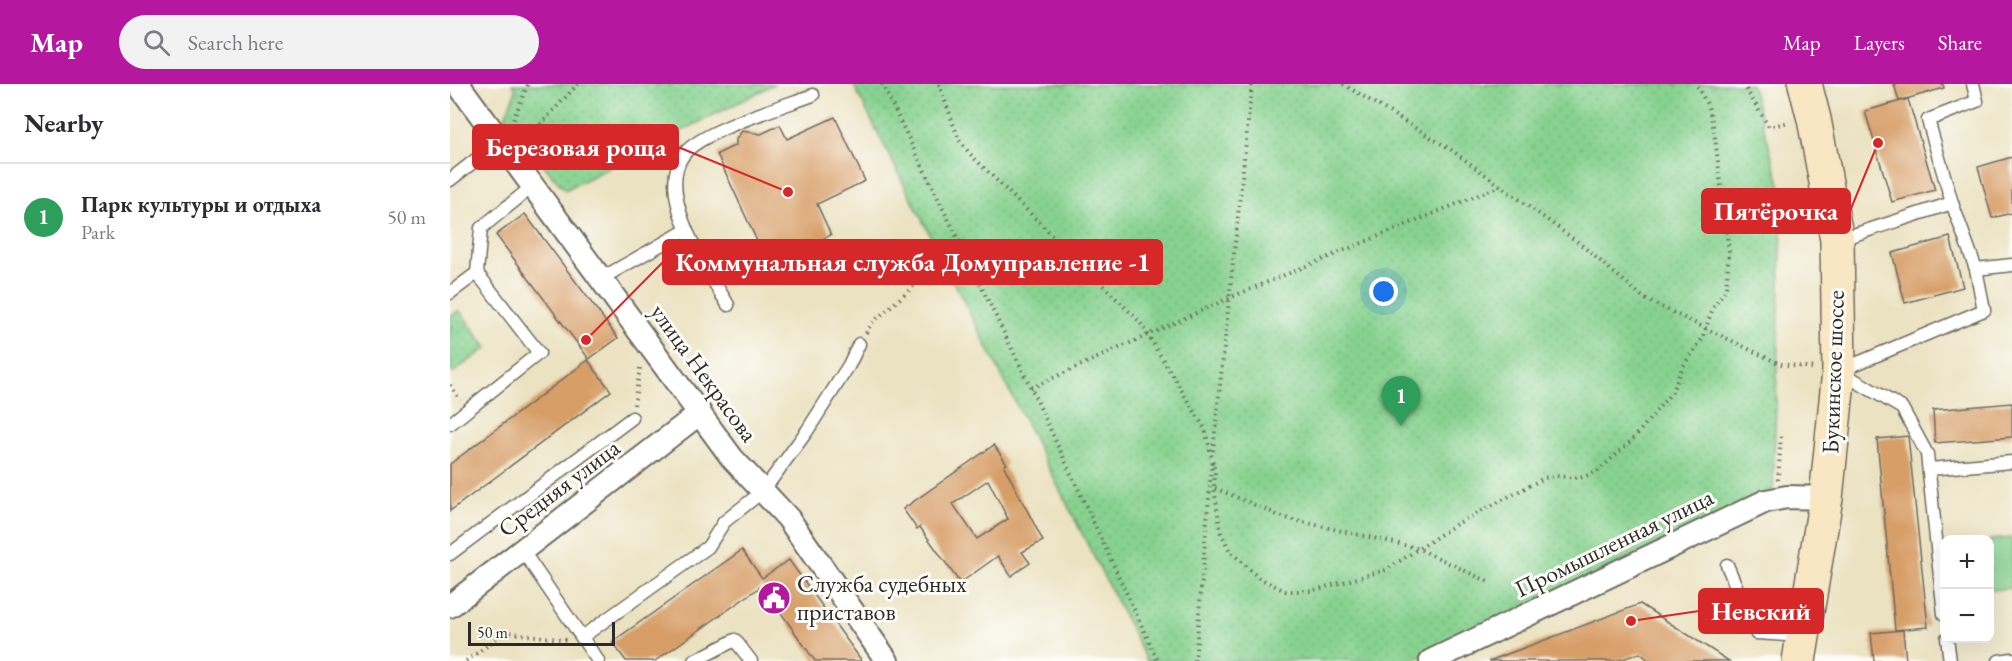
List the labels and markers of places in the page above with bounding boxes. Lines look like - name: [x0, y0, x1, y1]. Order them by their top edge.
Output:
- callout: Березовая роща: [473, 125, 678, 169]
- callout: Пятёрочка: [1702, 189, 1850, 233]
- callout: Коммунальная служба Домуправление -1: [663, 240, 1162, 284]
- pin: 1: [1382, 376, 1420, 426]
- place label: Служба судебных приставов: [797, 568, 967, 627]
- public building icon: Служба судебных приставов: [756, 580, 792, 616]
- callout: Невский: [1699, 589, 1823, 633]

